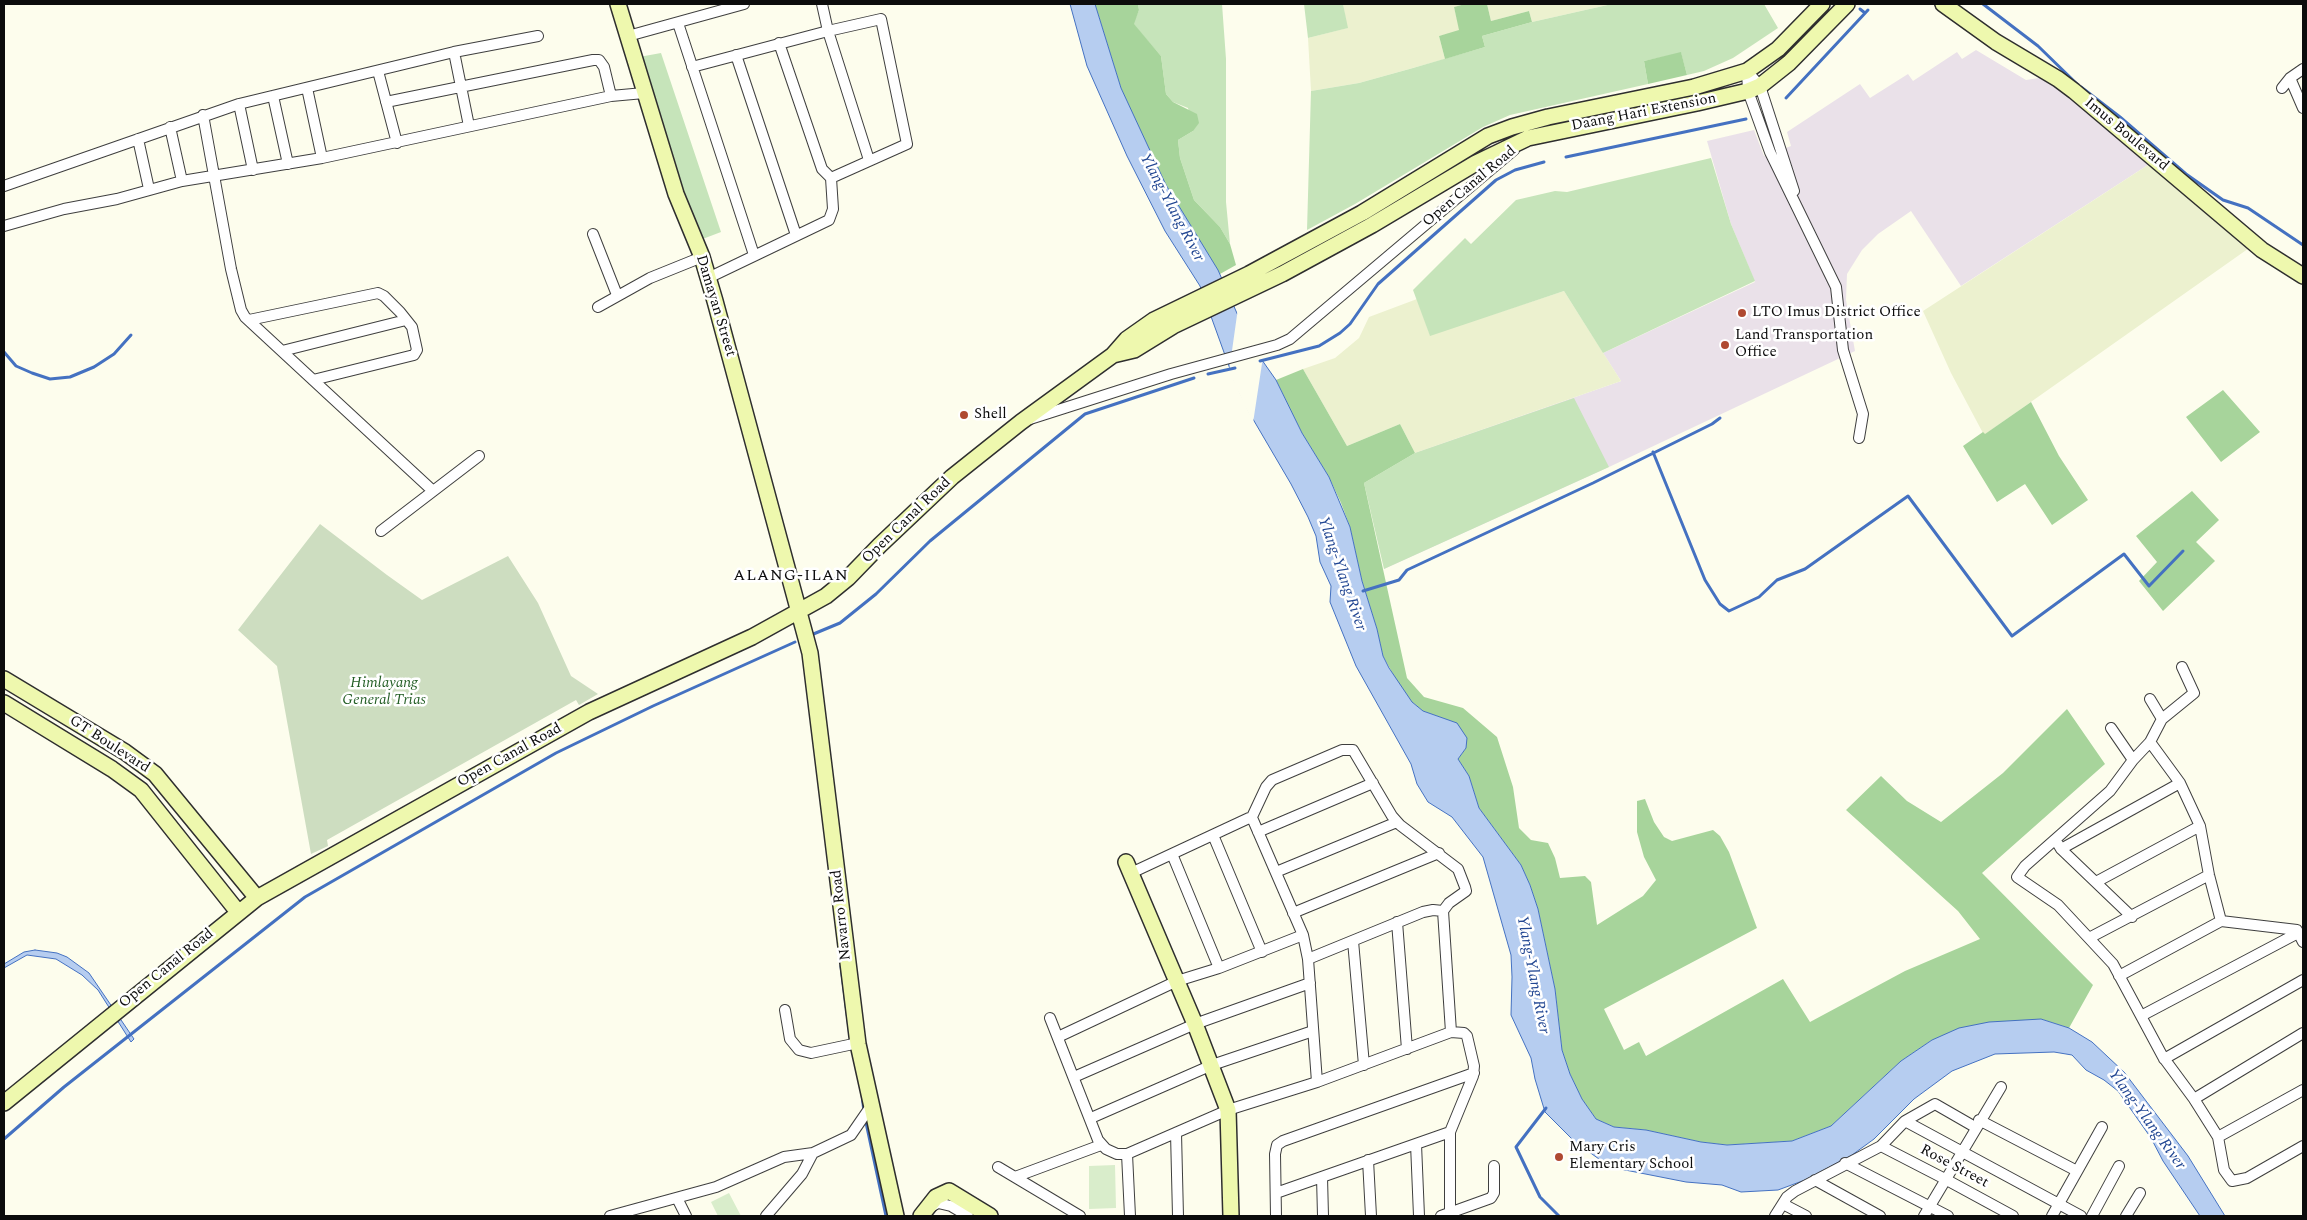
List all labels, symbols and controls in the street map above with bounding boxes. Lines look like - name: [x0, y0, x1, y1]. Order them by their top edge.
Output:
- street label: Daang Hari Extension: [1570, 90, 1718, 136]
- street label: Imus Boulevard: [2080, 95, 2172, 175]
- street label: Open Canal Road: [1420, 143, 1520, 231]
- water label: Ylang-Ylang River: [1134, 151, 1208, 265]
- street label: Damayan Street: [691, 253, 739, 359]
- place label: LTO Imus District Office: [1752, 304, 1921, 322]
- marker: LTO Imus District Office: [1736, 307, 1748, 319]
- place label: Land Transportation Office: [1735, 327, 1873, 362]
- marker: Land Transportation Office: [1719, 339, 1731, 351]
- place label: Shell: [974, 406, 1007, 424]
- marker: Shell: [958, 409, 970, 421]
- street label: Open Canal Road: [859, 474, 955, 568]
- water label: Ylang-Ylang River: [1312, 514, 1370, 634]
- district label: ALANG-ILAN: [732, 567, 850, 587]
- park label: Himlayang General Trias: [342, 675, 426, 710]
- street label: GT Boulevard: [65, 712, 153, 778]
- street label: Open Canal Road: [455, 720, 565, 792]
- street label: Navarro Road: [828, 869, 856, 961]
- water label: Ylang-Ylang River: [1511, 914, 1553, 1036]
- street label: Open Canal Road: [116, 925, 218, 1013]
- water label: Ylang-Ylang River: [2103, 1066, 2189, 1174]
- place label: Mary Cris Elementary School: [1569, 1139, 1694, 1174]
- street label: Rose Street: [1917, 1141, 1991, 1193]
- marker: Mary Cris Elementary School: [1553, 1151, 1565, 1163]

